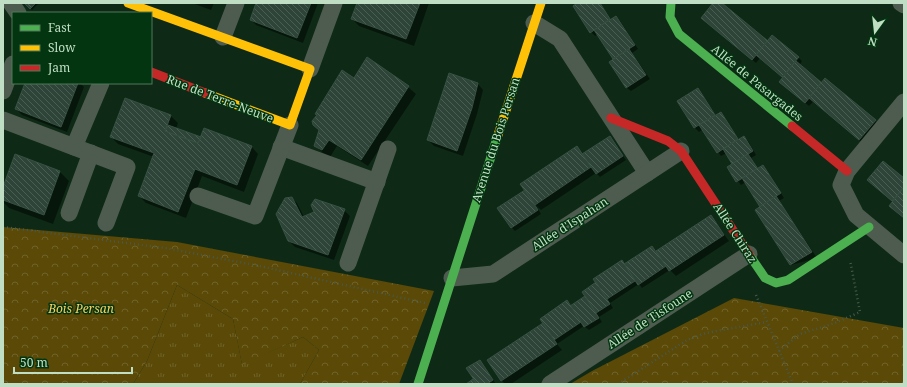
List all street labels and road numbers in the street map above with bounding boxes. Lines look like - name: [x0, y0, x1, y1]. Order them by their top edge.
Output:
- street label: Allée de Pasargades: [708, 40, 807, 125]
- street label: Rue de Terre-Neuve: [164, 70, 276, 127]
- street label: Avenue du Bois Persan: [467, 75, 524, 205]
- street label: Allée d'Ispahan: [528, 192, 611, 255]
- street label: Allée Chiraz: [710, 199, 761, 266]
- street label: Allée de Tisfoune: [604, 285, 696, 353]

